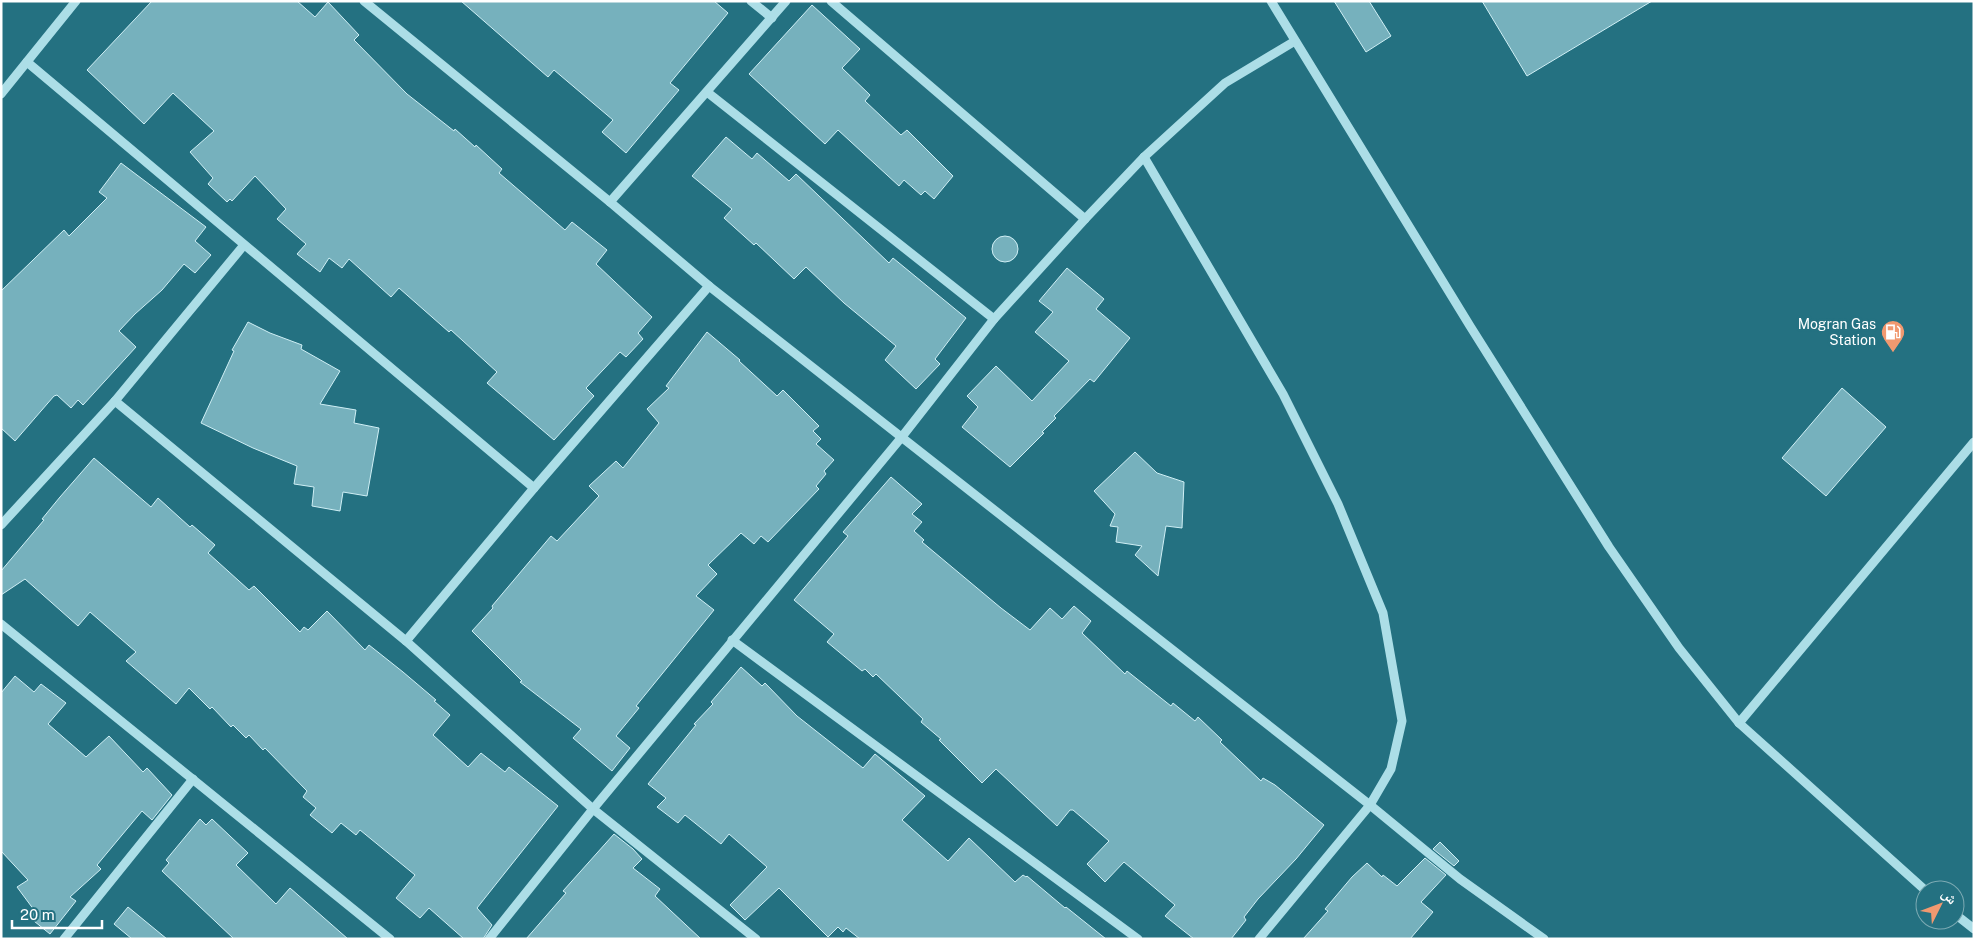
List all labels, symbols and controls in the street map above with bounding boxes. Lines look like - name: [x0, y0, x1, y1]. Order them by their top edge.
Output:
- place label: Mogran Gas Station: [1798, 316, 1876, 348]
- fuel station icon: Mogran Gas Station: [1880, 319, 1906, 353]
- north arrow: [1915, 880, 1965, 930]
- text: ش: [1938, 885, 1961, 908]
- scale bar: [12, 898, 102, 930]
- text: 20 m: [20, 906, 55, 923]

